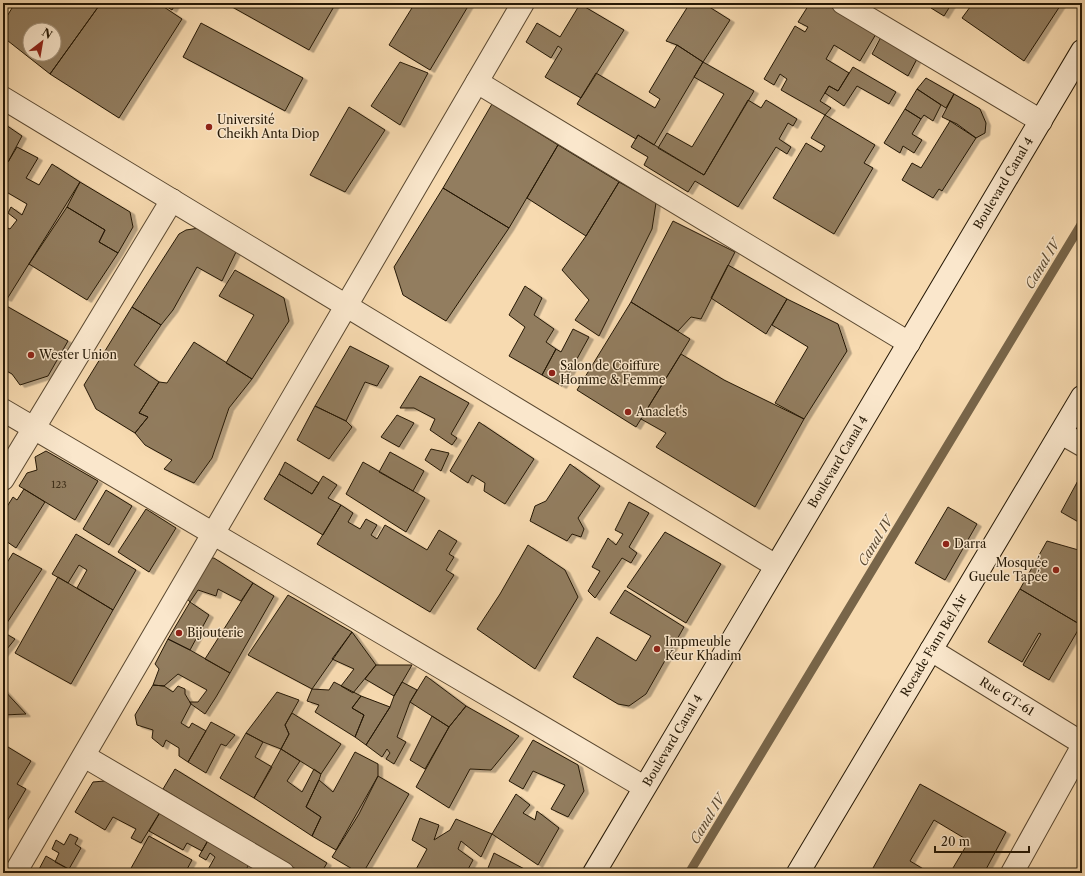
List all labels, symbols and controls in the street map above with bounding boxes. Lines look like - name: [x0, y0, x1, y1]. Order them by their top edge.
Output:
- north arrow: [22, 22, 62, 62]
- text: N: [39, 25, 55, 42]
- place label: Université Cheikh Anta Diop: [217, 112, 319, 141]
- marker: Université Cheikh Anta Diop: [204, 122, 214, 132]
- street label: Boulevard Canal 4: [970, 134, 1036, 232]
- water label: Canal IV: [1021, 234, 1065, 292]
- place label: Wester Union: [38, 347, 117, 362]
- marker: Wester Union: [26, 350, 36, 360]
- place label: Salon de Coiffure Homme & Femme: [560, 358, 666, 387]
- marker: Salon de Coiffure Homme & Femme: [547, 368, 557, 378]
- place label: Anaclet's: [635, 404, 687, 419]
- marker: Anaclet's: [623, 407, 633, 417]
- street label: Boulevard Canal 4: [805, 413, 871, 510]
- house number: 123: [51, 478, 67, 491]
- water label: Canal IV: [854, 511, 898, 569]
- place label: Darra: [954, 536, 987, 551]
- marker: Darra: [941, 539, 951, 549]
- place label: Mosquée Gueule Tapée: [969, 555, 1048, 584]
- marker: Mosquée Gueule Tapée: [1051, 565, 1061, 575]
- street label: Rocade Fann Bel Air: [897, 591, 970, 699]
- place label: Bijouterie: [187, 625, 244, 640]
- marker: Bijouterie: [174, 628, 184, 638]
- place label: Impmeuble Keur Khadim: [665, 634, 741, 663]
- marker: Impmeuble Keur Khadim: [652, 644, 662, 654]
- street label: Rue GT-61: [977, 674, 1037, 719]
- street label: Boulevard Canal 4: [639, 692, 705, 789]
- water label: Canal IV: [686, 789, 730, 847]
- scale bar: [935, 828, 1029, 854]
- text: 20 m: [941, 834, 970, 849]

